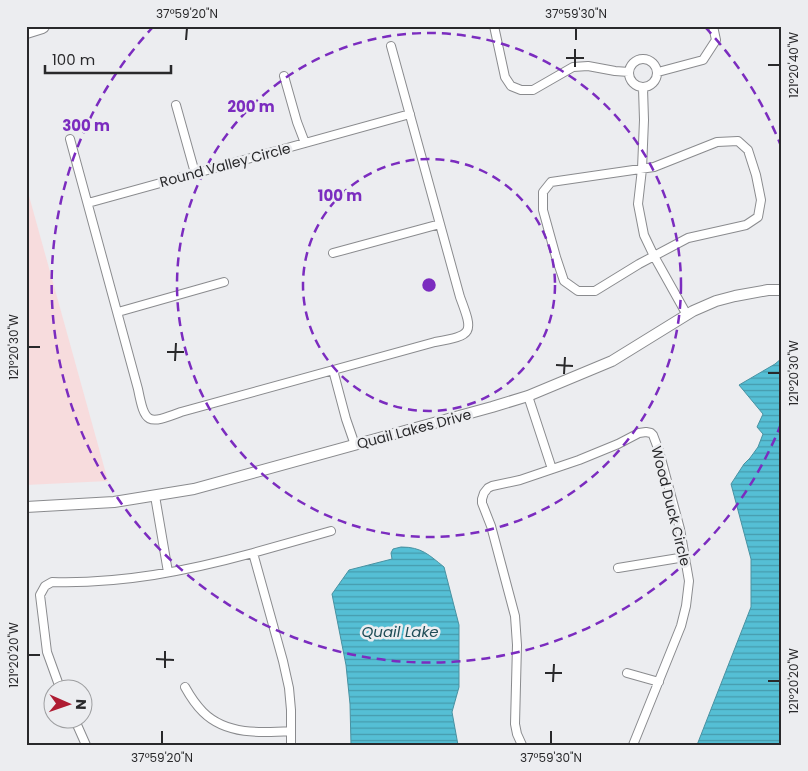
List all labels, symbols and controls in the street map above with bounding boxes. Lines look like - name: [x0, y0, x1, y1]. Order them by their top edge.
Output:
- text: 37°59'20"N: [156, 5, 218, 22]
- text: 37°59'30"N: [545, 5, 607, 22]
- text: 121°20'40"W: [785, 32, 802, 98]
- scale bar: [45, 42, 171, 74]
- text: 100 m: [52, 49, 95, 70]
- text: 200 m: [227, 96, 275, 117]
- text: 300 m: [62, 115, 110, 136]
- street label: Round Valley Circle: [157, 138, 293, 192]
- text: 100 m: [318, 185, 362, 206]
- centre of rings: [420, 276, 438, 294]
- text: 121°20'30"W: [5, 314, 22, 380]
- text: 121°20'30"W: [785, 340, 802, 406]
- street label: Quail Lakes Drive: [355, 404, 474, 454]
- street label: Wood Duck Circle: [646, 444, 696, 568]
- water label: Quail Lake: [361, 621, 439, 642]
- text: 121°20'20"W: [5, 622, 22, 688]
- text: 121°20'20"W: [785, 648, 802, 714]
- north arrow: [42, 678, 92, 728]
- text: N: [71, 699, 91, 710]
- text: 37°59'20"N: [131, 749, 193, 766]
- text: 37°59'30"N: [520, 749, 582, 766]

